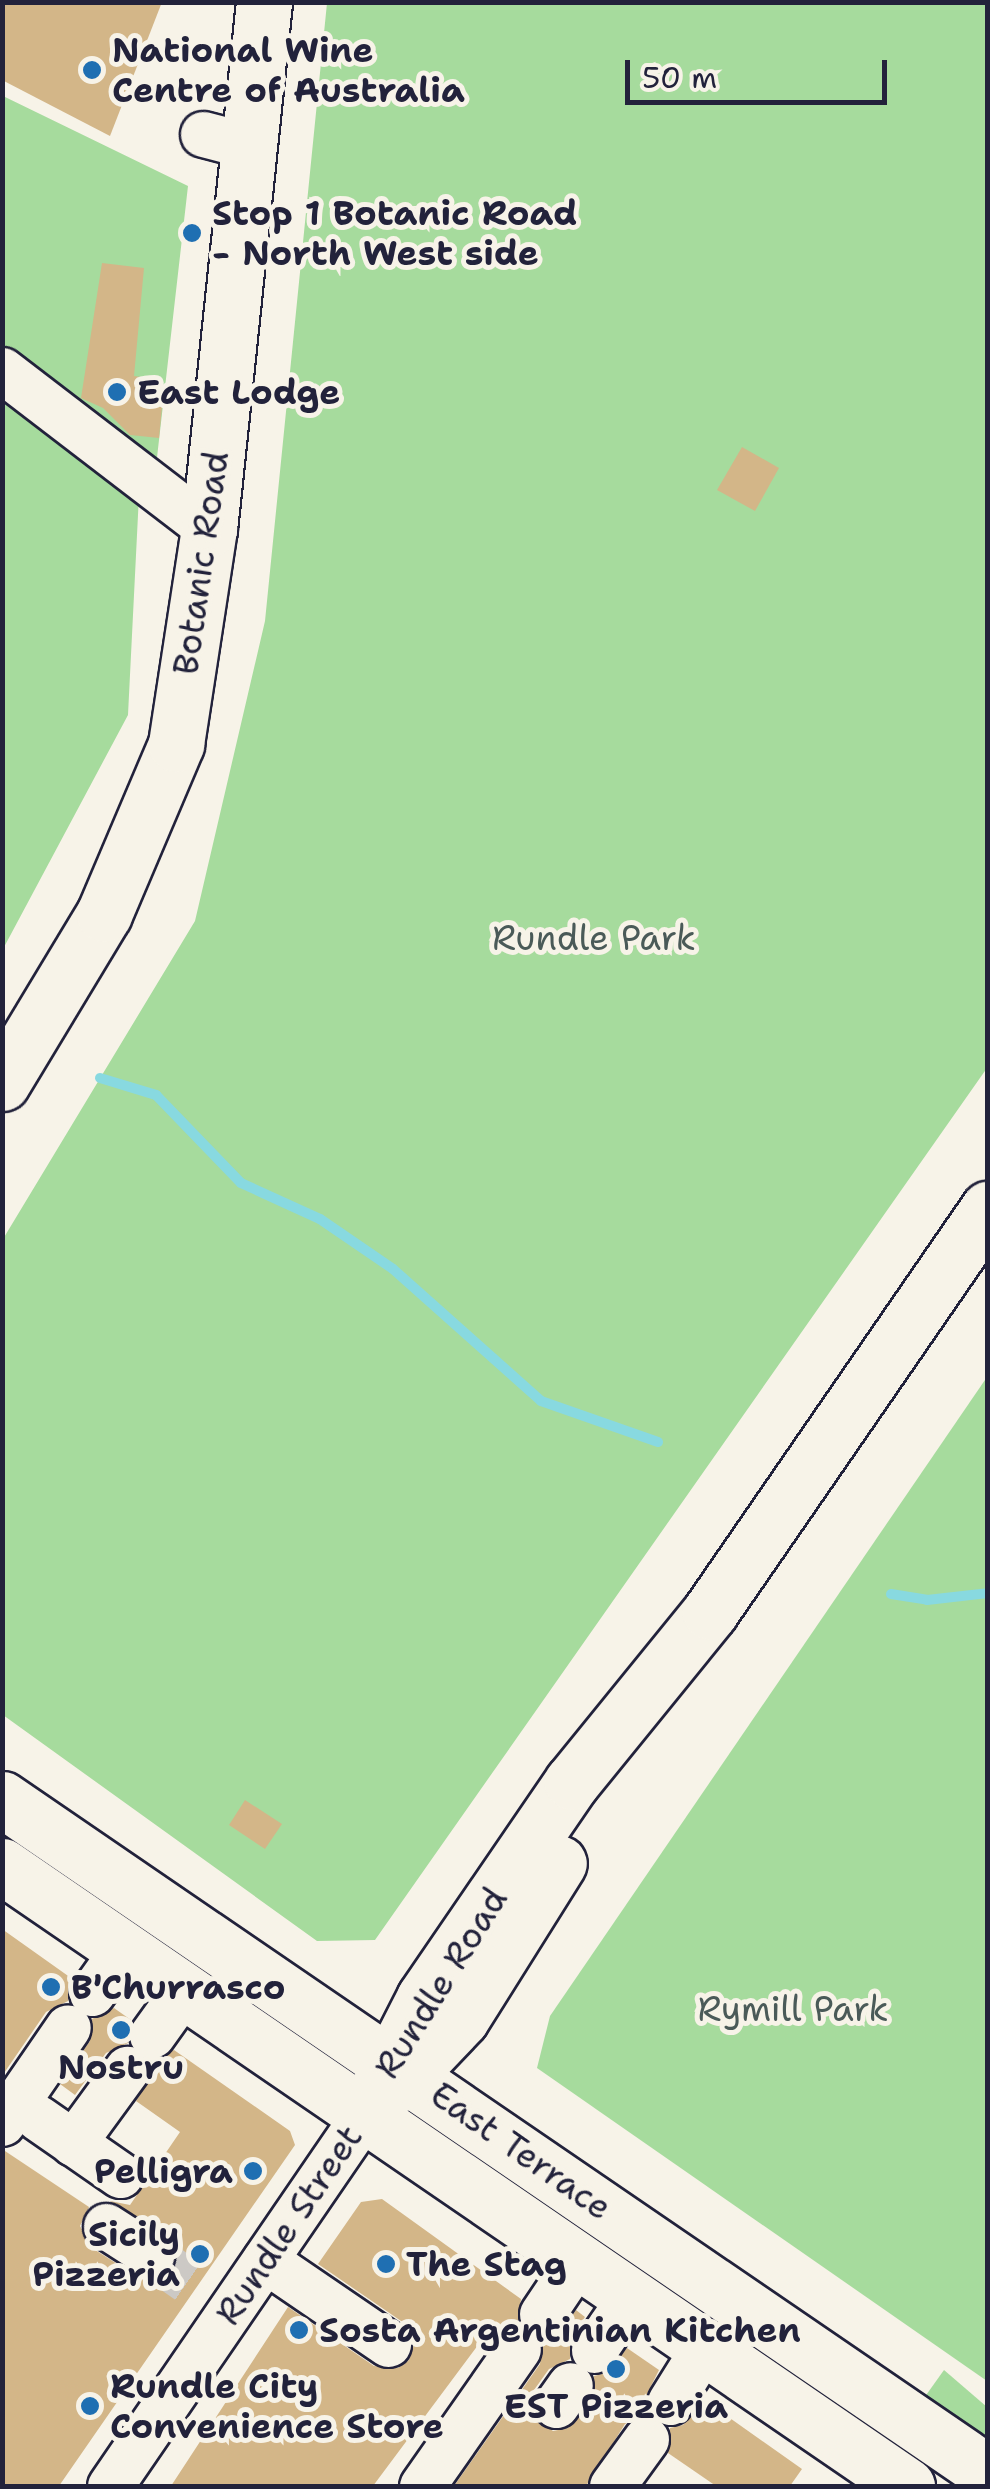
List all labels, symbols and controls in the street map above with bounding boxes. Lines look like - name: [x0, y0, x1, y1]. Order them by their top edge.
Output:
- place label: National Wine Centre of Australia: [112, 29, 465, 111]
- scale bar: [630, 40, 892, 102]
- text: 50 m: [642, 57, 717, 98]
- marker: National Wine Centre of Australia: [81, 59, 103, 81]
- place label: Stop 1 Botanic Road - North West side: [212, 192, 577, 274]
- marker: Stop 1 Botanic Road - North West side: [181, 222, 203, 244]
- place label: East Lodge: [137, 371, 340, 413]
- marker: East Lodge: [106, 381, 128, 403]
- street label: Botanic Road: [165, 448, 237, 678]
- park label: Rundle Park: [492, 917, 696, 959]
- street label: Rundle Road: [366, 1880, 516, 2086]
- place label: B'Churrasco: [71, 1966, 286, 2008]
- marker: B'Churrasco: [40, 1976, 62, 1998]
- park label: Rymill Park: [697, 1988, 889, 2030]
- marker: Nostru: [110, 2019, 132, 2041]
- place label: Nostru: [58, 2046, 184, 2088]
- street label: East Terrace: [422, 2073, 620, 2229]
- street label: Rundle Street: [207, 2117, 371, 2333]
- place label: Pelligra: [94, 2150, 233, 2192]
- marker: Pelligra: [242, 2160, 264, 2182]
- place label: Sicily Pizzeria: [32, 2213, 180, 2295]
- marker: Sicily Pizzeria: [189, 2243, 211, 2265]
- place label: The Stag: [406, 2243, 567, 2285]
- marker: The Stag: [375, 2253, 397, 2275]
- place label: Sosta Argentinian Kitchen: [319, 2309, 801, 2351]
- marker: Sosta Argentinian Kitchen: [288, 2319, 310, 2341]
- marker: EST Pizzeria: [605, 2358, 627, 2380]
- place label: Rundle City Convenience Store: [110, 2365, 444, 2447]
- place label: EST Pizzeria: [504, 2385, 728, 2427]
- marker: Rundle City Convenience Store: [79, 2395, 101, 2417]

